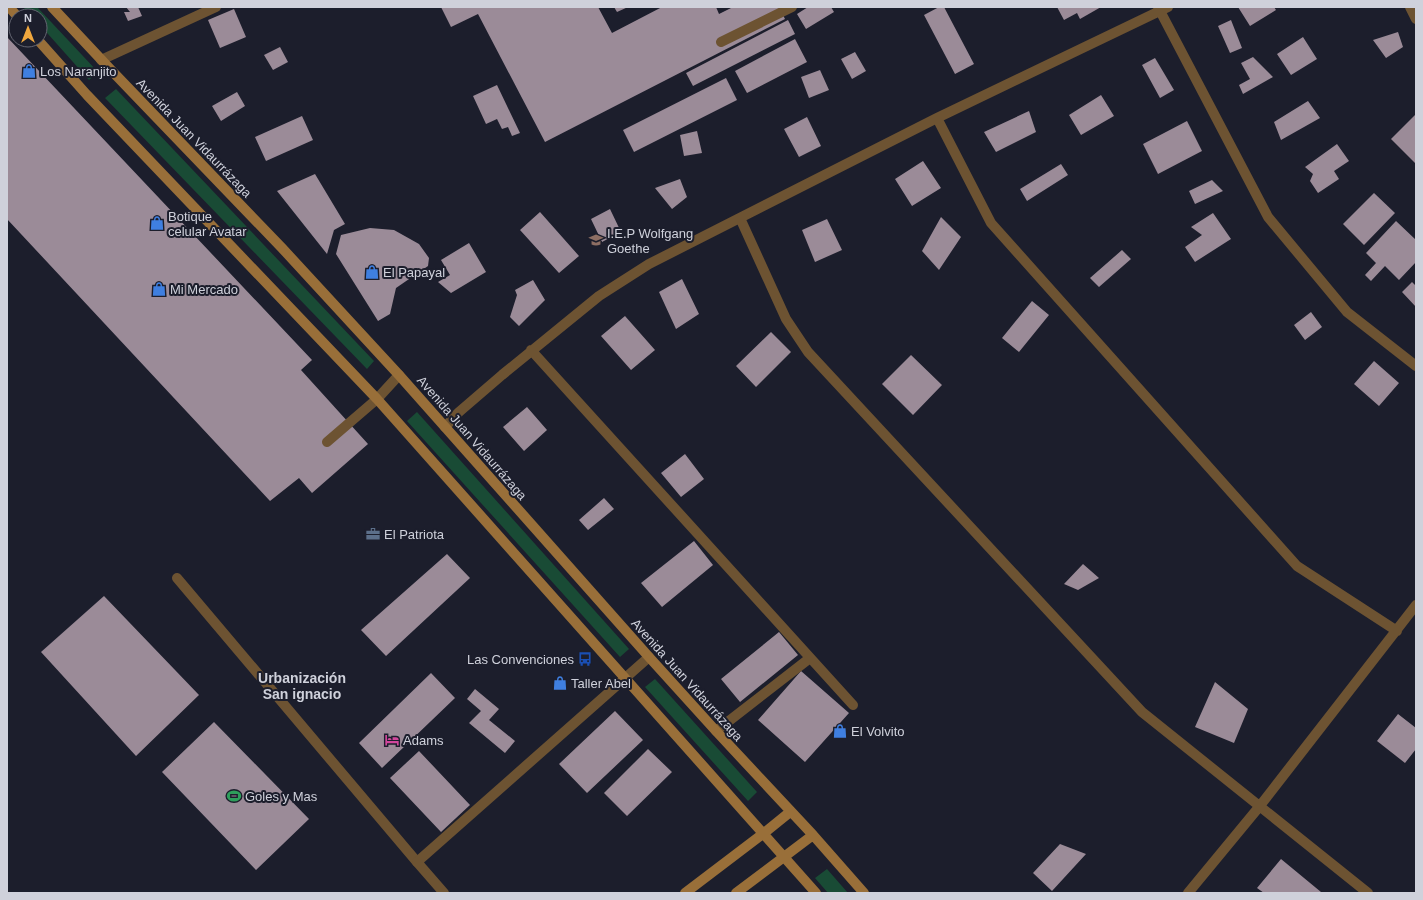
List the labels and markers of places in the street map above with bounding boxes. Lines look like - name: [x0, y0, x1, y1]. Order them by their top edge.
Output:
- shop icon: Los Naranjito: [21, 63, 37, 79]
- place label: Los Naranjito: [40, 64, 117, 79]
- place label: Botique celular Avatar: [168, 209, 247, 239]
- shop icon: Botique celular Avatar: [149, 215, 165, 231]
- place label: I.E.P Wolfgang Goethe: [607, 226, 693, 256]
- school or university icon: I.E.P Wolfgang Goethe: [588, 232, 604, 248]
- shop icon: El Papayal: [364, 264, 380, 280]
- place label: El Papayal: [383, 265, 445, 280]
- shop icon: Mi Mercado: [151, 281, 167, 297]
- place label: Mi Mercado: [170, 282, 238, 297]
- office icon: El Patriota: [365, 526, 381, 542]
- place label: El Patriota: [384, 527, 445, 542]
- bus stop icon: Las Convenciones: [577, 651, 593, 667]
- place label: Las Convenciones: [467, 652, 574, 667]
- shop icon: Taller Abel: [552, 675, 568, 691]
- place label: Taller Abel: [571, 676, 631, 691]
- shop icon: El Volvito: [832, 723, 848, 739]
- place label: El Volvito: [851, 724, 904, 739]
- hotel icon: Adams: [384, 732, 400, 748]
- place label: Adams: [403, 733, 444, 748]
- sports icon: Goles y Mas: [226, 788, 242, 804]
- place label: Goles y Mas: [245, 789, 318, 804]

